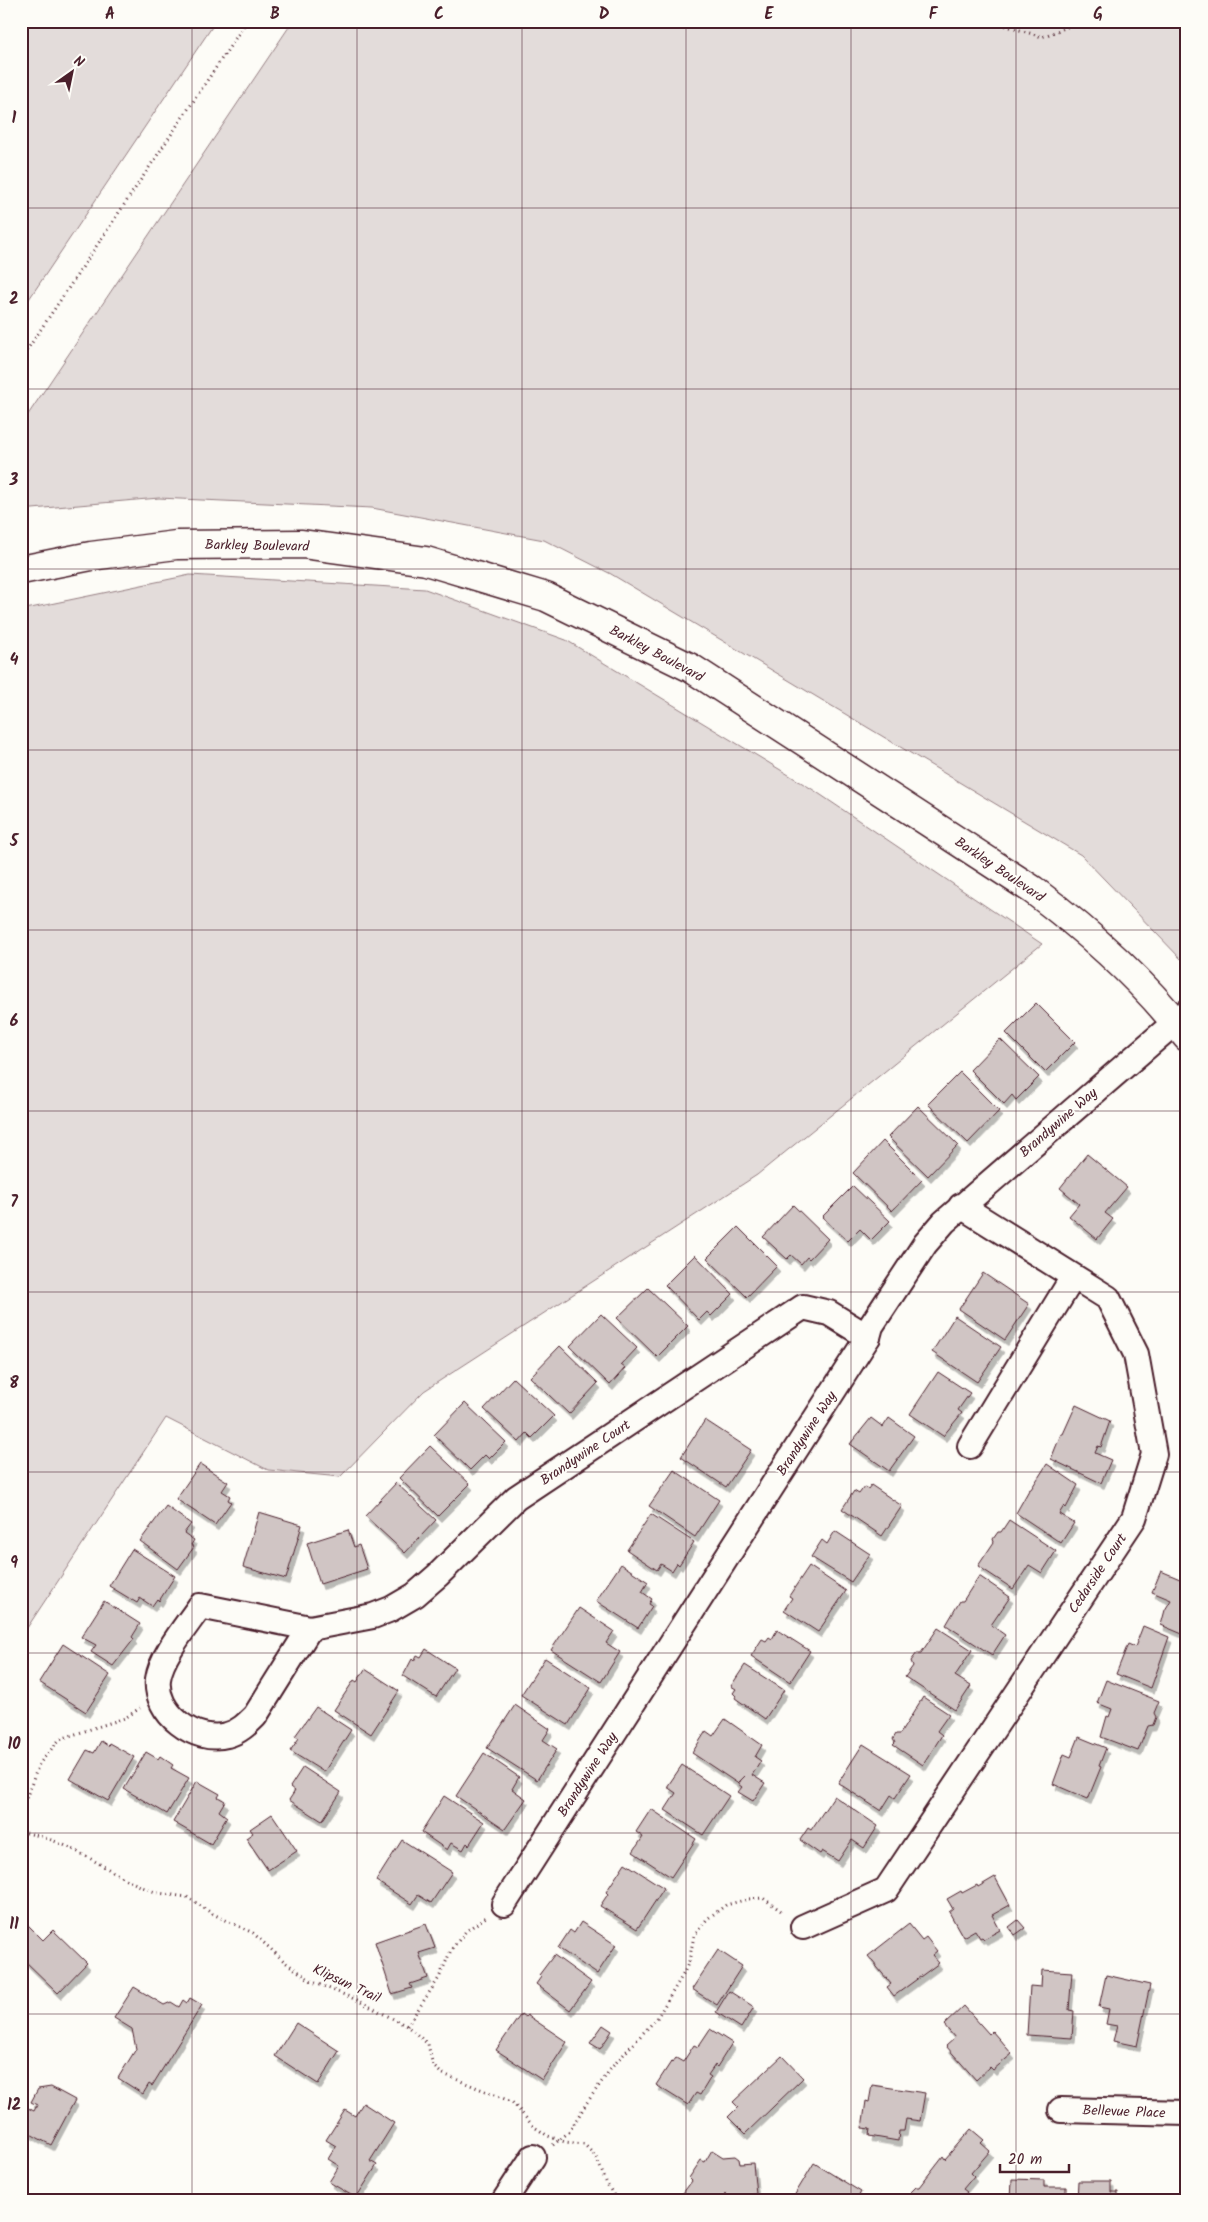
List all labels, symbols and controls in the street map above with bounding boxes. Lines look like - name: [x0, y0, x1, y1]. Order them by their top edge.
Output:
- text: A: [105, 2, 115, 27]
- text: B: [270, 2, 280, 27]
- text: C: [434, 2, 444, 27]
- text: D: [599, 2, 610, 27]
- text: E: [765, 2, 775, 27]
- text: F: [929, 2, 939, 27]
- text: G: [1093, 2, 1103, 27]
- north arrow: [48, 48, 98, 98]
- text: N: [69, 50, 88, 74]
- text: 1: [12, 106, 17, 131]
- text: 2: [9, 287, 19, 312]
- text: 3: [9, 468, 19, 493]
- street label: Barkley Boulevard: [205, 534, 310, 558]
- street label: Barkley Boulevard: [605, 620, 709, 689]
- text: 4: [10, 648, 19, 673]
- text: 5: [9, 829, 20, 854]
- street label: Barkley Boulevard: [950, 832, 1050, 909]
- text: 6: [10, 1009, 19, 1034]
- street label: Brandywine Way: [1015, 1082, 1103, 1163]
- text: 7: [10, 1190, 18, 1215]
- text: 8: [9, 1371, 19, 1396]
- street label: Brandywine Way: [771, 1386, 843, 1480]
- street label: Brandywine Court: [536, 1414, 636, 1491]
- street label: Cedarside Court: [1063, 1529, 1133, 1618]
- text: 9: [10, 1551, 18, 1576]
- street label: Brandywine Way: [552, 1727, 624, 1821]
- text: 10: [7, 1732, 21, 1757]
- text: 11: [9, 1912, 19, 1937]
- street label: Klipsun Trail: [309, 1959, 385, 2010]
- text: 12: [7, 2093, 21, 2118]
- street label: Bellevue Place: [1082, 2100, 1167, 2124]
- scale bar: [1000, 2142, 1069, 2174]
- text: 20 m: [1008, 2148, 1042, 2172]

